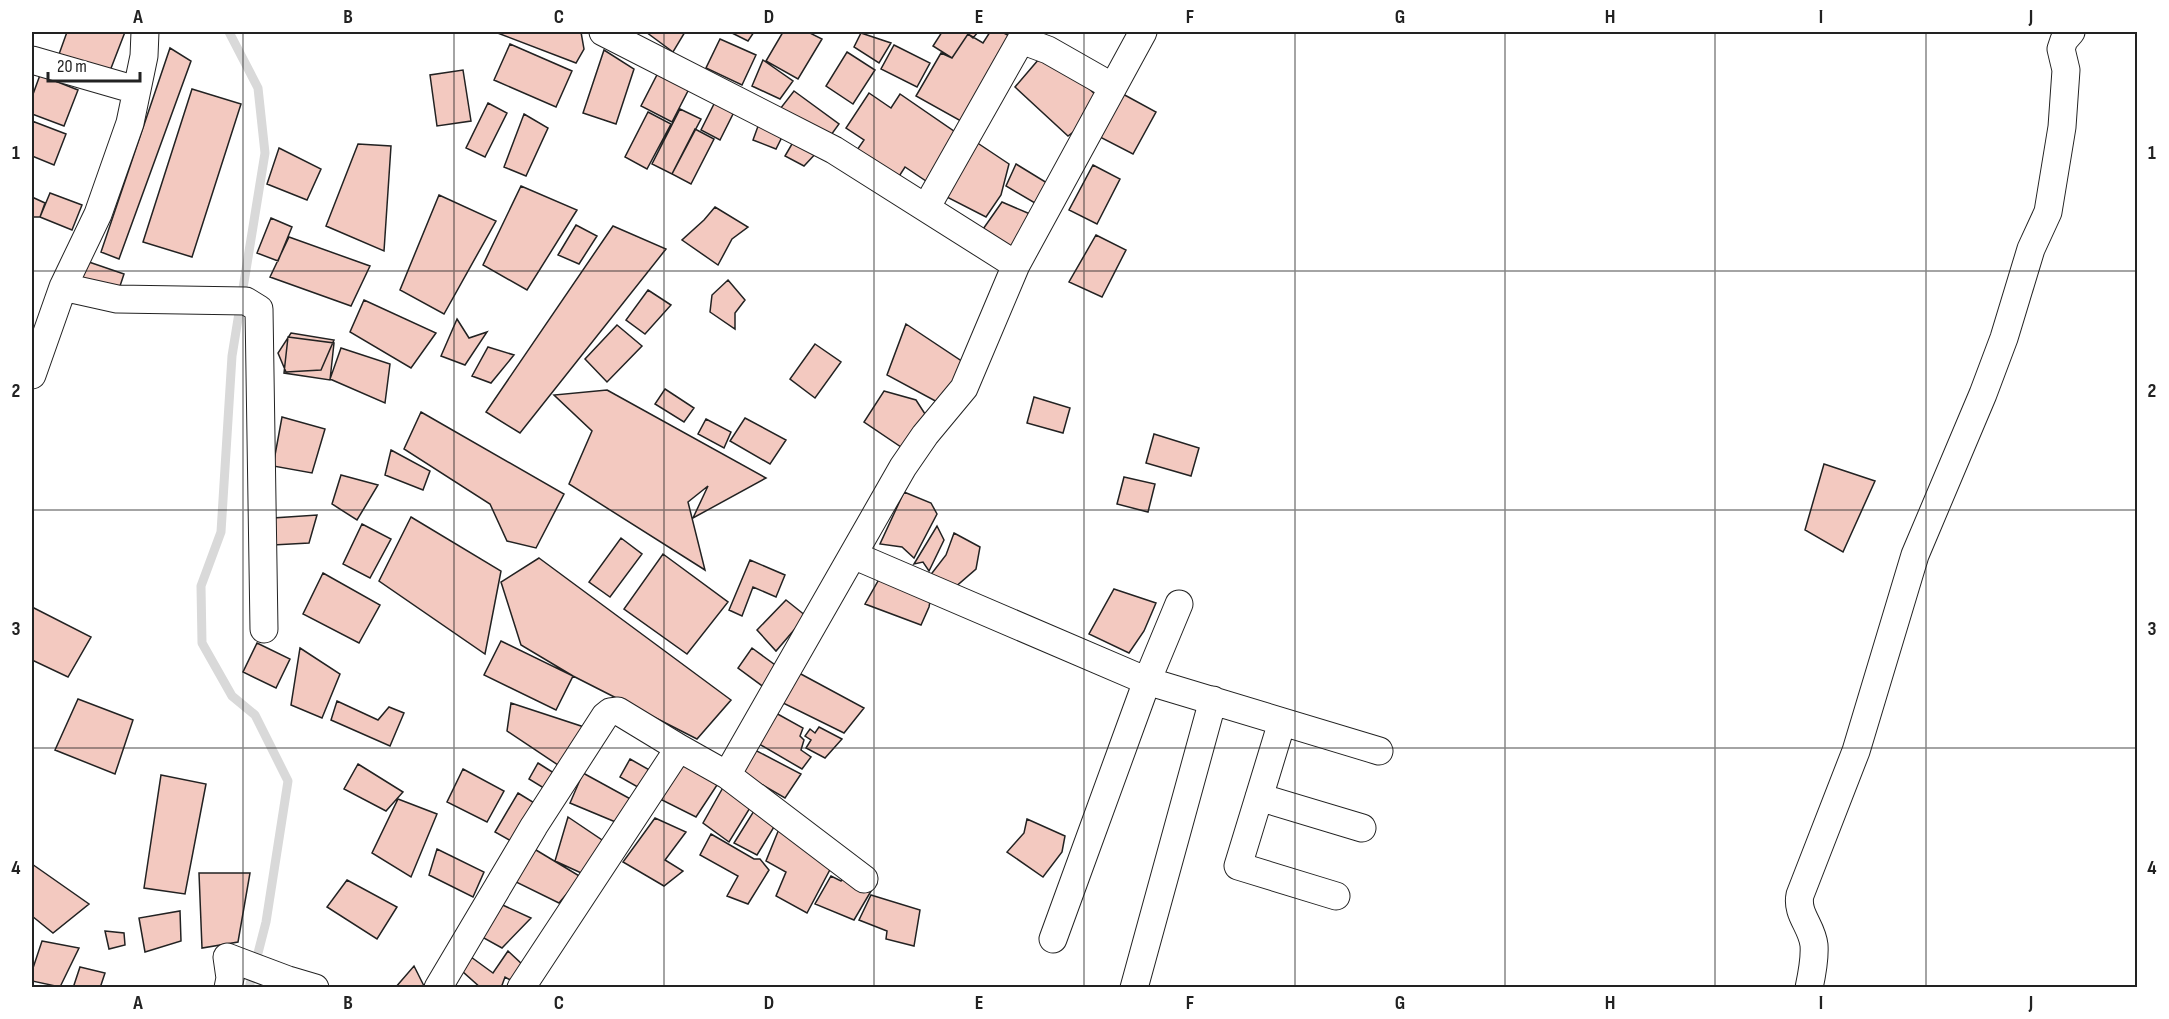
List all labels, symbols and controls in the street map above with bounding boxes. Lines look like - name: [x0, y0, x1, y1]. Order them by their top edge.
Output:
- text: A: [132, 5, 143, 29]
- text: B: [343, 5, 353, 29]
- text: C: [554, 5, 564, 29]
- text: D: [764, 5, 774, 29]
- text: E: [975, 5, 983, 29]
- text: F: [1186, 5, 1194, 29]
- text: G: [1395, 5, 1405, 29]
- text: H: [1605, 5, 1615, 29]
- text: I: [1819, 5, 1823, 29]
- text: J: [2028, 5, 2033, 29]
- scale bar: [48, 45, 140, 83]
- text: 20 m: [57, 56, 87, 77]
- text: 1: [12, 141, 20, 165]
- text: 1: [2148, 141, 2156, 165]
- text: 2: [12, 379, 20, 403]
- text: 2: [2148, 379, 2156, 403]
- text: 3: [12, 617, 21, 641]
- text: 3: [2148, 617, 2157, 641]
- text: 4: [11, 856, 21, 880]
- text: 4: [2147, 856, 2157, 880]
- text: A: [132, 991, 143, 1015]
- text: B: [343, 991, 353, 1015]
- text: C: [554, 991, 564, 1015]
- text: D: [764, 991, 774, 1015]
- text: E: [975, 991, 983, 1015]
- text: F: [1186, 991, 1194, 1015]
- text: G: [1395, 991, 1405, 1015]
- text: H: [1605, 991, 1615, 1015]
- text: I: [1819, 991, 1823, 1015]
- text: J: [2028, 991, 2033, 1015]

